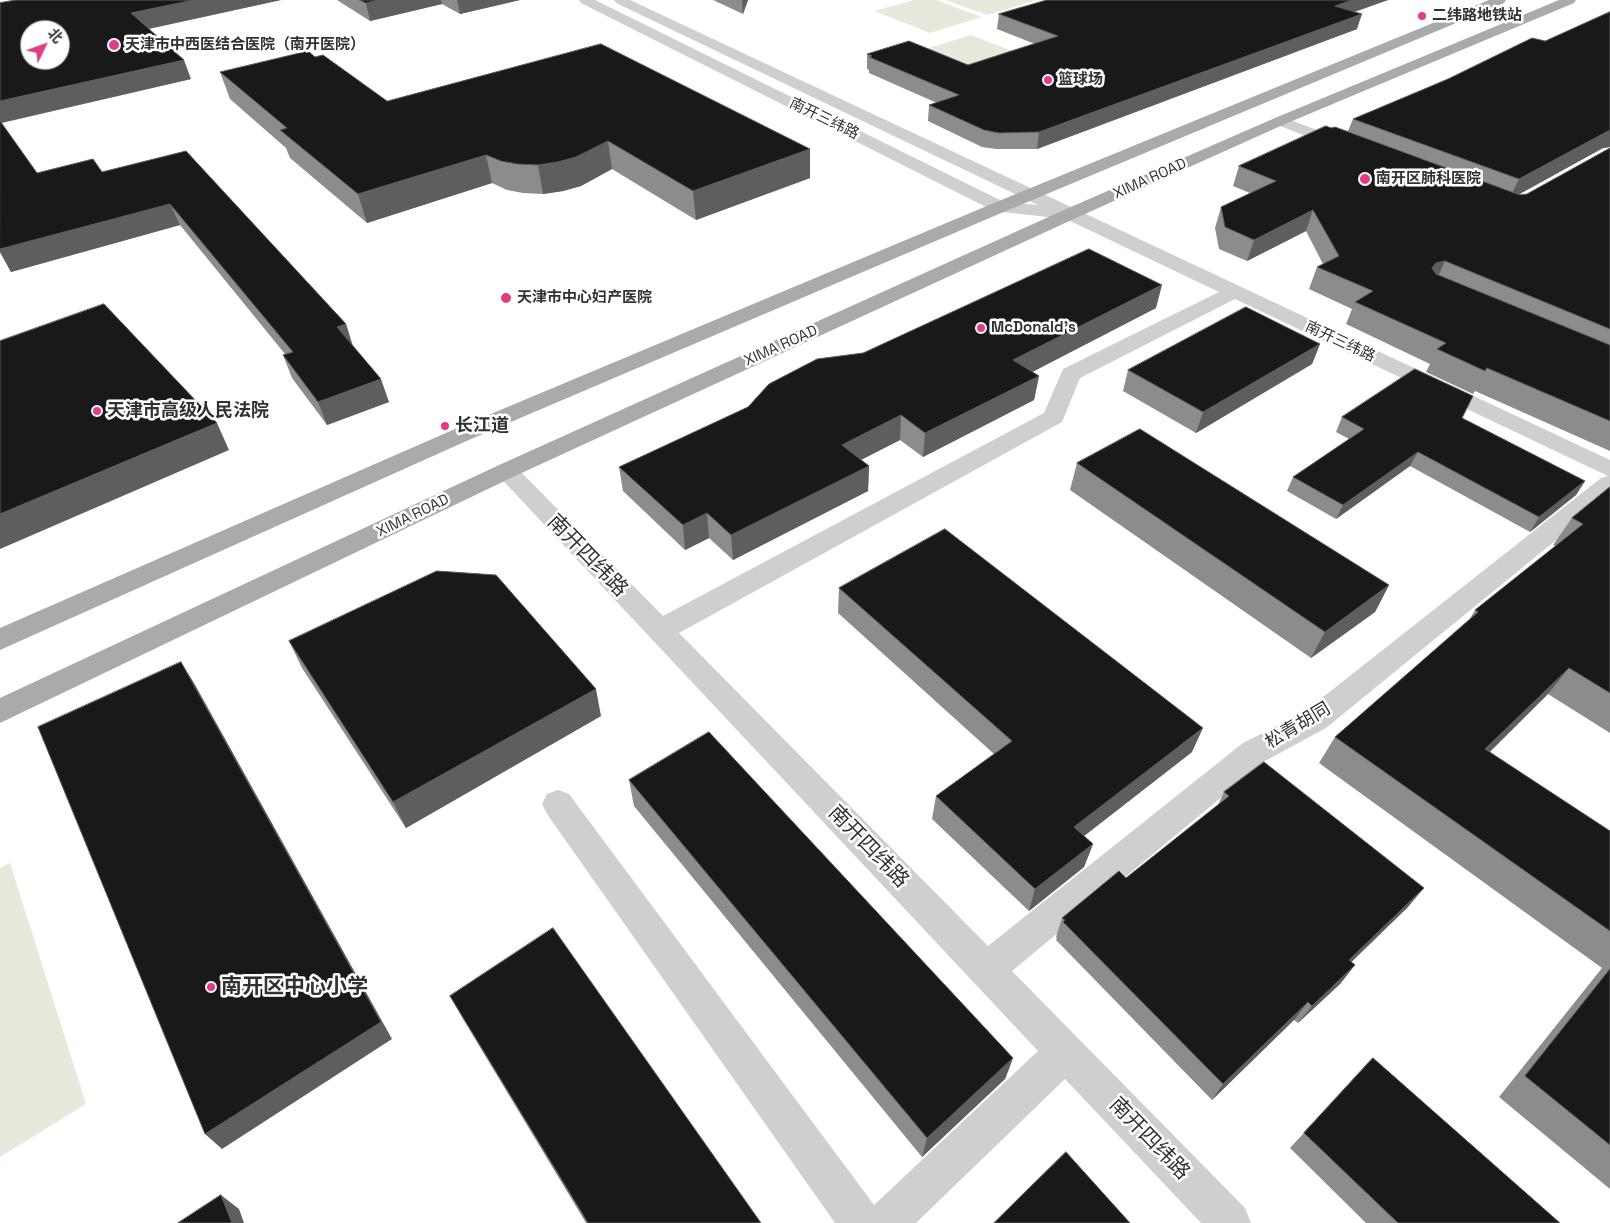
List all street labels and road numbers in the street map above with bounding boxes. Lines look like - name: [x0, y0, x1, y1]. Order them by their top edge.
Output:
- street label: 南开三纬路: [786, 94, 862, 144]
- street label: XIMA ROAD: [1111, 155, 1189, 203]
- street label: 南开三纬路: [1302, 318, 1378, 366]
- street label: XIMA ROAD: [742, 322, 820, 370]
- street label: XIMA ROAD: [374, 491, 452, 541]
- street label: 南开四纬路: [541, 509, 633, 603]
- street label: 松青胡同: [1262, 698, 1334, 754]
- street label: 南开四纬路: [822, 800, 914, 894]
- street label: 南开四纬路: [1103, 1092, 1195, 1186]

